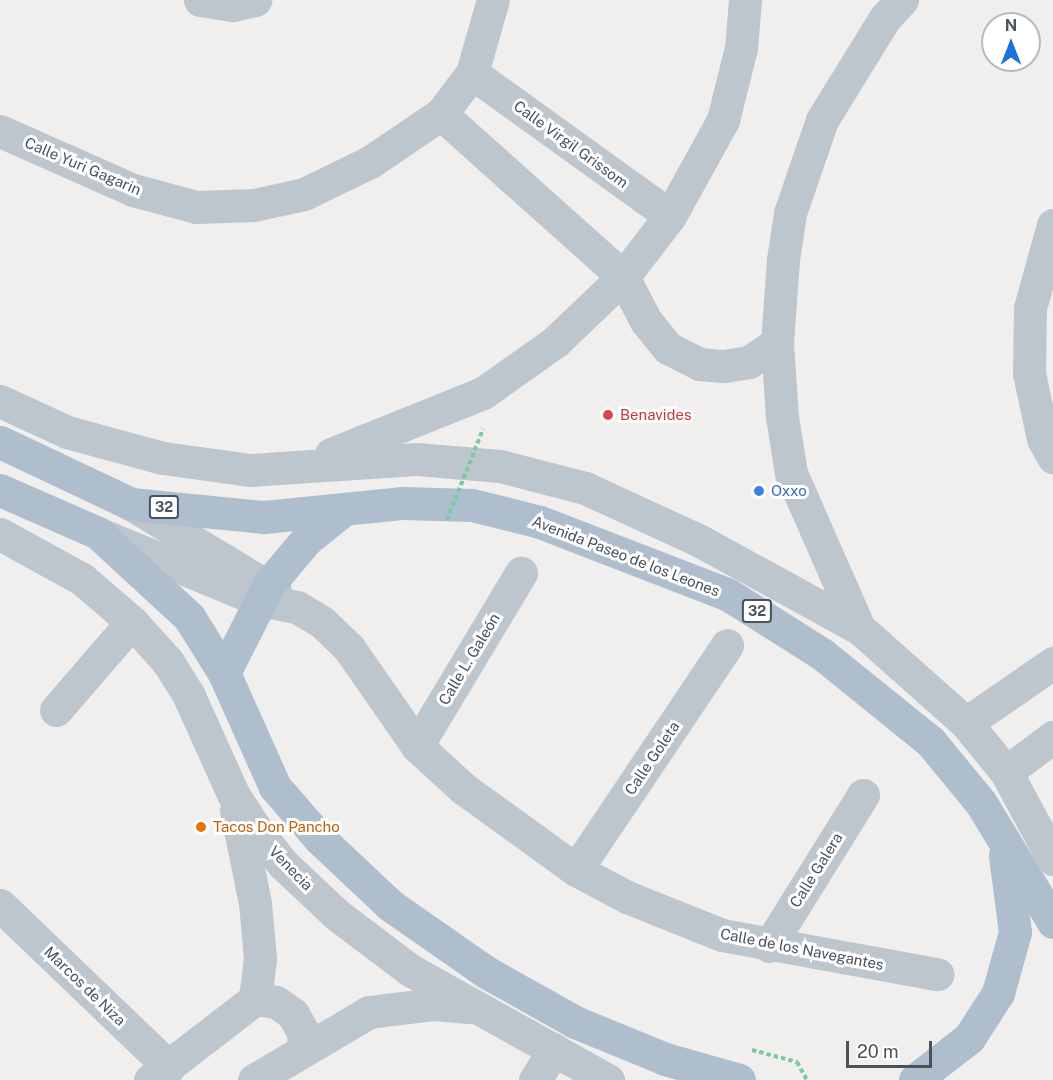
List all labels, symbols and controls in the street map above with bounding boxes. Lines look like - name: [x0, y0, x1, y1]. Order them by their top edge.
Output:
- north arrow: [981, 12, 1041, 72]
- text: N: [1005, 16, 1017, 35]
- street label: Calle Virgil Grissom: [510, 96, 632, 192]
- street label: Calle Yuri Gagarin: [22, 133, 144, 199]
- place label: Benavides: [620, 406, 692, 424]
- marker: Benavides: [601, 408, 615, 422]
- place label: Oxxo: [771, 482, 807, 500]
- marker: Oxxo: [752, 484, 766, 498]
- road number: 32: [148, 496, 180, 518]
- street label: Avenida Paseo de los Leones: [530, 512, 722, 600]
- road number: 32: [740, 600, 774, 622]
- street label: Calle L. Galeón: [435, 610, 503, 708]
- street label: Calle Goleta: [621, 718, 683, 798]
- place label: Tacos Don Pancho: [213, 818, 340, 836]
- marker: Tacos Don Pancho: [194, 820, 208, 834]
- street label: Calle Galera: [786, 829, 846, 911]
- street label: Venecia: [265, 842, 317, 894]
- street label: Calle de los Navegantes: [718, 924, 886, 974]
- street label: Marcos de Niza: [40, 942, 130, 1030]
- scale bar: [849, 1029, 934, 1067]
- text: 20 m: [857, 1041, 899, 1062]

